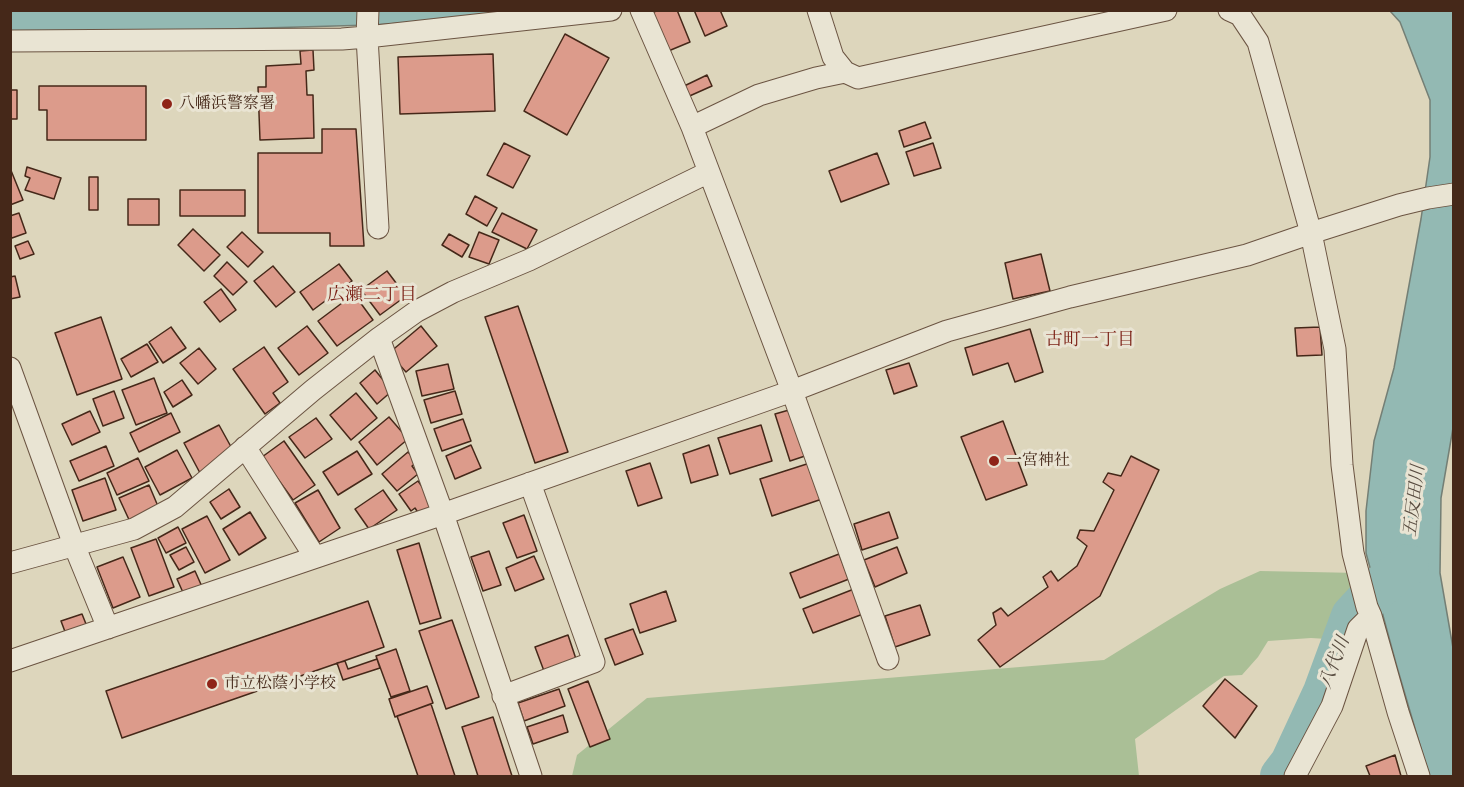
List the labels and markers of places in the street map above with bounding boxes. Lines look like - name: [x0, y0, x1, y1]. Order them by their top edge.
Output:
- place label: 八幡浜警察署: [179, 94, 275, 114]
- marker: 八幡浜警察署: [160, 97, 174, 111]
- place label: 一宮神社: [1006, 451, 1070, 471]
- marker: 一宮神社: [987, 454, 1001, 468]
- place label: 市立松蔭小学校: [224, 674, 336, 694]
- marker: 市立松蔭小学校: [205, 677, 219, 691]

